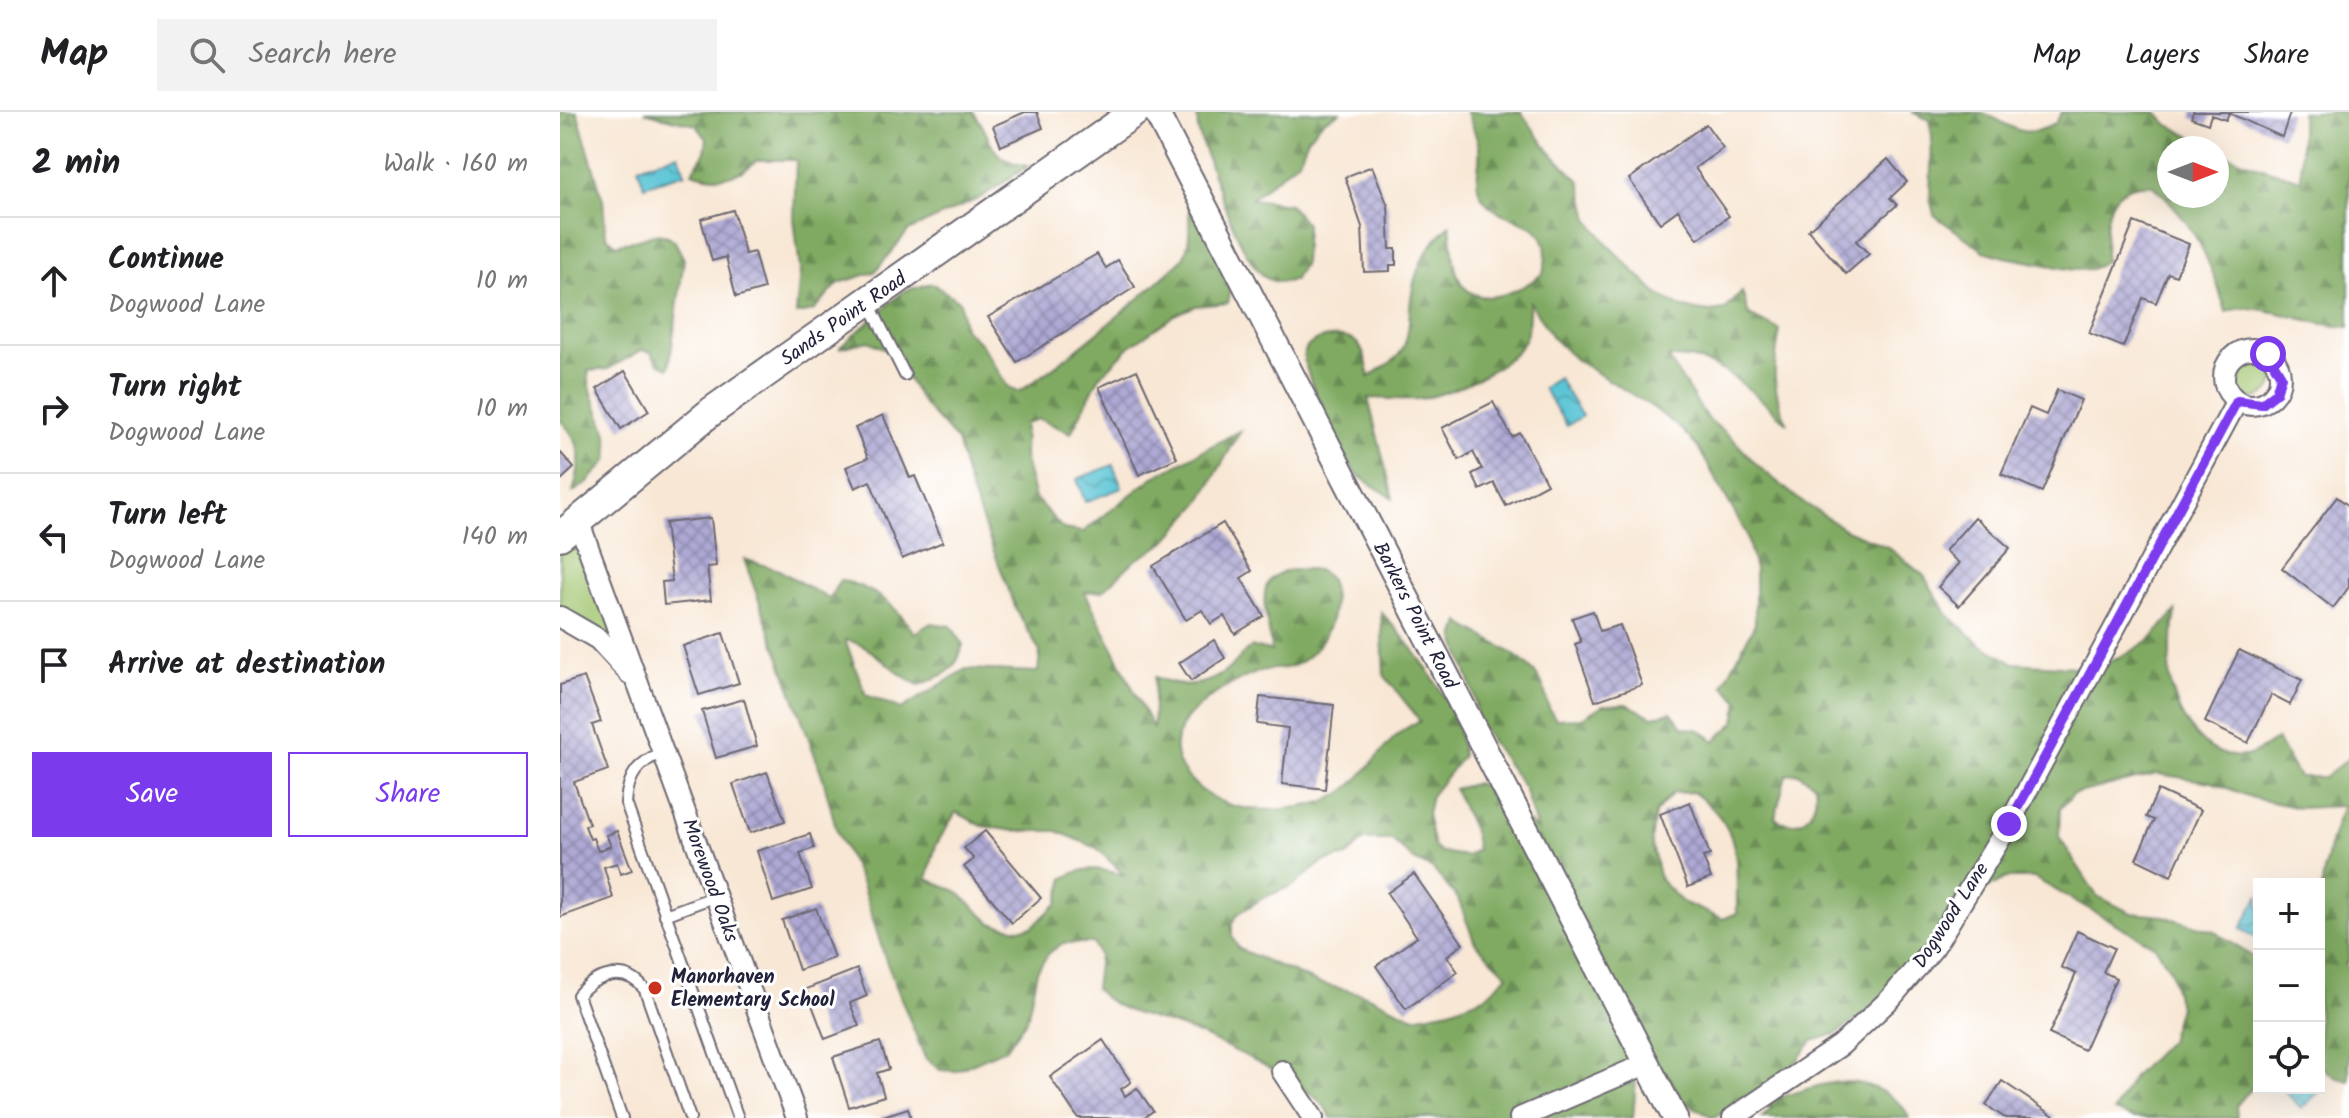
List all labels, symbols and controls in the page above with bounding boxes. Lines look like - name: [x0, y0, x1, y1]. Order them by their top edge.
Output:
- search box: [157, 19, 717, 91]
- text: Map: [40, 25, 109, 85]
- text: Search here: [249, 31, 396, 79]
- icon: search: [185, 33, 229, 77]
- text: Map: [2032, 33, 2081, 78]
- text: Layers: [2125, 33, 2200, 78]
- text: Share: [2244, 33, 2309, 78]
- north arrow: [2157, 136, 2229, 208]
- text: 2 min: [32, 137, 120, 191]
- text: Walk · 160 m: [383, 143, 528, 185]
- text: Continue: [108, 236, 224, 284]
- icon: ahead: [32, 259, 76, 303]
- text: 10 m: [476, 260, 528, 302]
- street label: Sands Point Road: [774, 263, 915, 375]
- text: Dogwood Lane: [108, 284, 265, 326]
- route start: [2250, 336, 2286, 372]
- text: Turn right: [108, 364, 241, 412]
- icon: right: [32, 387, 76, 431]
- text: 10 m: [476, 388, 528, 430]
- text: Dogwood Lane: [108, 412, 265, 454]
- text: Turn left: [108, 492, 227, 540]
- icon: left: [32, 515, 76, 559]
- text: 140 m: [461, 516, 528, 558]
- street label: Barkers Point Road: [1363, 537, 1466, 696]
- text: Dogwood Lane: [108, 540, 265, 582]
- text: Arrive at destination: [108, 641, 385, 689]
- icon: arrive: [32, 643, 76, 687]
- button: Save: [32, 752, 272, 837]
- button: Share: [288, 752, 528, 837]
- route end: [1991, 806, 2027, 842]
- street label: Morewood Oaks: [672, 814, 746, 947]
- street label: Dogwood Lane: [1905, 857, 1998, 976]
- map controls: [2253, 878, 2325, 1094]
- button: +: [2253, 878, 2325, 950]
- button: −: [2253, 950, 2325, 1022]
- place label: Manorhaven Elementary School: [671, 962, 835, 1017]
- marker: Manorhaven Elementary School: [646, 979, 664, 997]
- button: locate: [2253, 1022, 2325, 1094]

